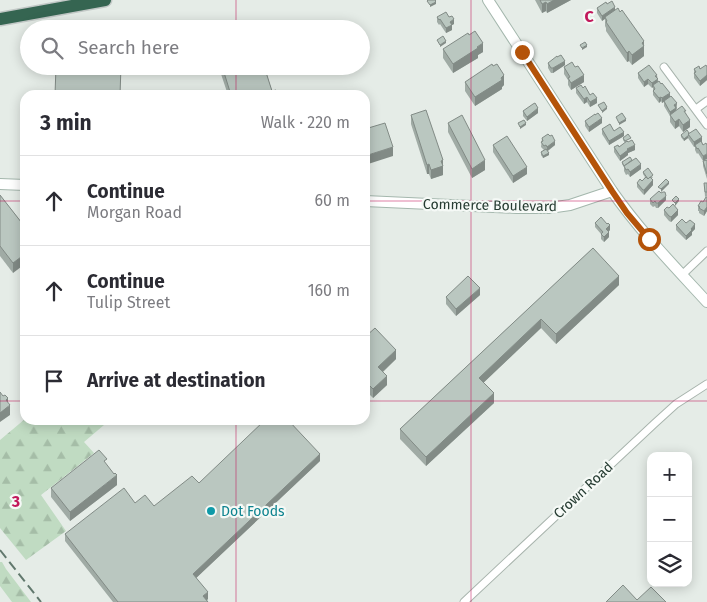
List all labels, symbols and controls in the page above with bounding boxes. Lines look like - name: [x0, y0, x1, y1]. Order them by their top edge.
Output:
- text: C: [584, 7, 594, 26]
- search box: [20, 20, 370, 75]
- icon: search: [38, 34, 66, 62]
- text: Search here: [78, 36, 179, 59]
- route end: [511, 41, 534, 64]
- text: 3 min: [40, 110, 92, 136]
- text: Walk · 220 m: [261, 113, 350, 132]
- text: Continue: [87, 180, 165, 203]
- icon: ahead: [40, 187, 68, 215]
- text: 60 m: [315, 191, 350, 210]
- street label: Commerce Boulevard: [423, 196, 557, 215]
- text: Morgan Road: [87, 203, 182, 222]
- route start: [638, 228, 661, 251]
- text: Continue: [87, 270, 165, 293]
- icon: ahead: [40, 277, 68, 305]
- text: 160 m: [308, 281, 350, 300]
- text: Tulip Street: [87, 293, 170, 312]
- icon: arrive: [40, 367, 68, 395]
- text: Arrive at destination: [87, 369, 266, 392]
- map controls: [647, 452, 692, 587]
- button: +: [647, 452, 692, 497]
- street label: Crown Road: [550, 459, 617, 522]
- text: 3: [11, 492, 20, 511]
- button: −: [647, 497, 692, 542]
- place label: Dot Foods: [221, 503, 285, 520]
- marker: Dot Foods: [205, 505, 217, 517]
- button: layers: [647, 542, 692, 587]

